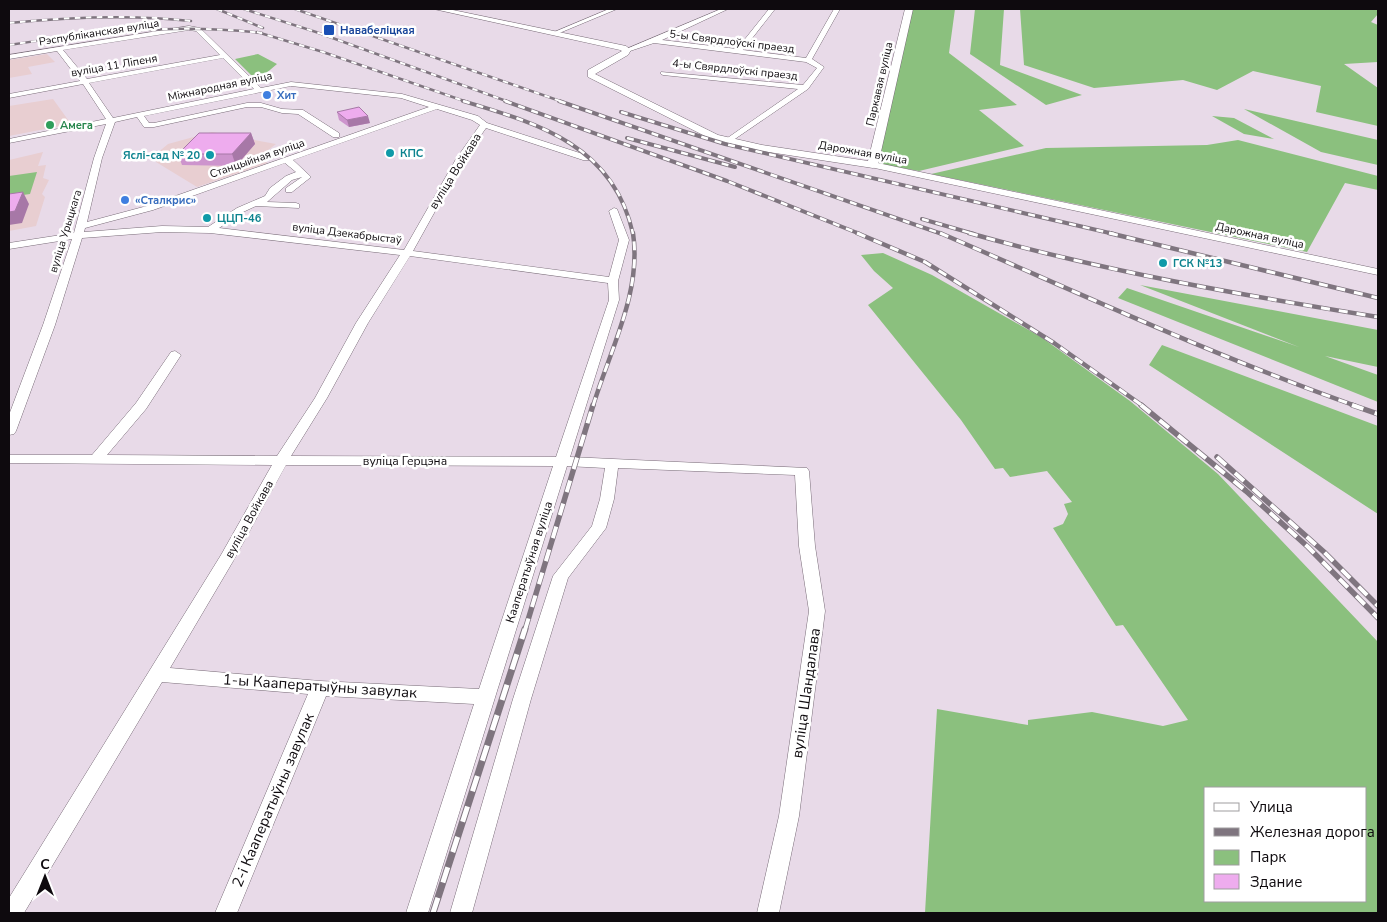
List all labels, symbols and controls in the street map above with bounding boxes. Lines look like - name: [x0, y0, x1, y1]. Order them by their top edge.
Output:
- street label: Рэспубліканская вуліца: [38, 16, 160, 49]
- marker: Навабеліцкая: [322, 23, 336, 37]
- place label: Навабеліцкая: [340, 23, 415, 38]
- street label: 5-ы Свярдлоўскі праезд: [668, 26, 796, 57]
- street label: Паркавая вуліца: [862, 40, 896, 128]
- street label: вуліца 11 Ліпеня: [70, 51, 158, 80]
- street label: 4-ы Свярдлоўскі праезд: [671, 55, 799, 84]
- street label: Міжнародная вуліца: [166, 68, 274, 105]
- place label: Хит: [276, 88, 297, 103]
- marker: Хит: [261, 89, 273, 101]
- place label: Амега: [60, 118, 93, 133]
- marker: Амега: [44, 119, 56, 131]
- street label: вуліца Войкава: [425, 130, 485, 212]
- street label: Станцыйная вуліца: [208, 135, 307, 182]
- street label: Дарожная вуліца: [817, 137, 909, 168]
- place label: КПС: [400, 146, 424, 161]
- marker: КПС: [384, 147, 396, 159]
- place label: Яслі-сад № 20: [123, 148, 200, 163]
- marker: Яслі-сад № 20: [204, 149, 216, 161]
- street label: вуліца Урыцкага: [46, 188, 85, 274]
- place label: «Сталкрис»: [135, 193, 196, 208]
- marker: «Сталкрис»: [119, 194, 131, 206]
- place label: ЦЦП-46: [217, 211, 262, 226]
- marker: ЦЦП-46: [201, 212, 213, 224]
- street label: вуліца Дзекабрыстаў: [291, 219, 403, 248]
- street label: Дарожная вуліца: [1214, 219, 1306, 252]
- place label: ГСК №13: [1173, 256, 1222, 271]
- marker: ГСК №13: [1157, 257, 1169, 269]
- street label: вуліца Герцэна: [363, 453, 447, 469]
- street label: вуліца Войкава: [221, 477, 277, 561]
- street label: Кааператыўная вуліца: [502, 499, 556, 625]
- street label: вуліца Шандалава: [787, 627, 825, 759]
- street label: 1-ы Кааператыўны завулак: [222, 669, 418, 703]
- street label: 2-і Кааператыўны завулак: [227, 710, 319, 890]
- legend: [1204, 787, 1367, 902]
- text: Улица: [1249, 797, 1293, 817]
- text: Железная дорога: [1250, 822, 1375, 842]
- text: Парк: [1250, 847, 1286, 867]
- north arrow: [20, 852, 70, 902]
- text: С: [40, 855, 50, 874]
- text: Здание: [1250, 872, 1302, 892]

